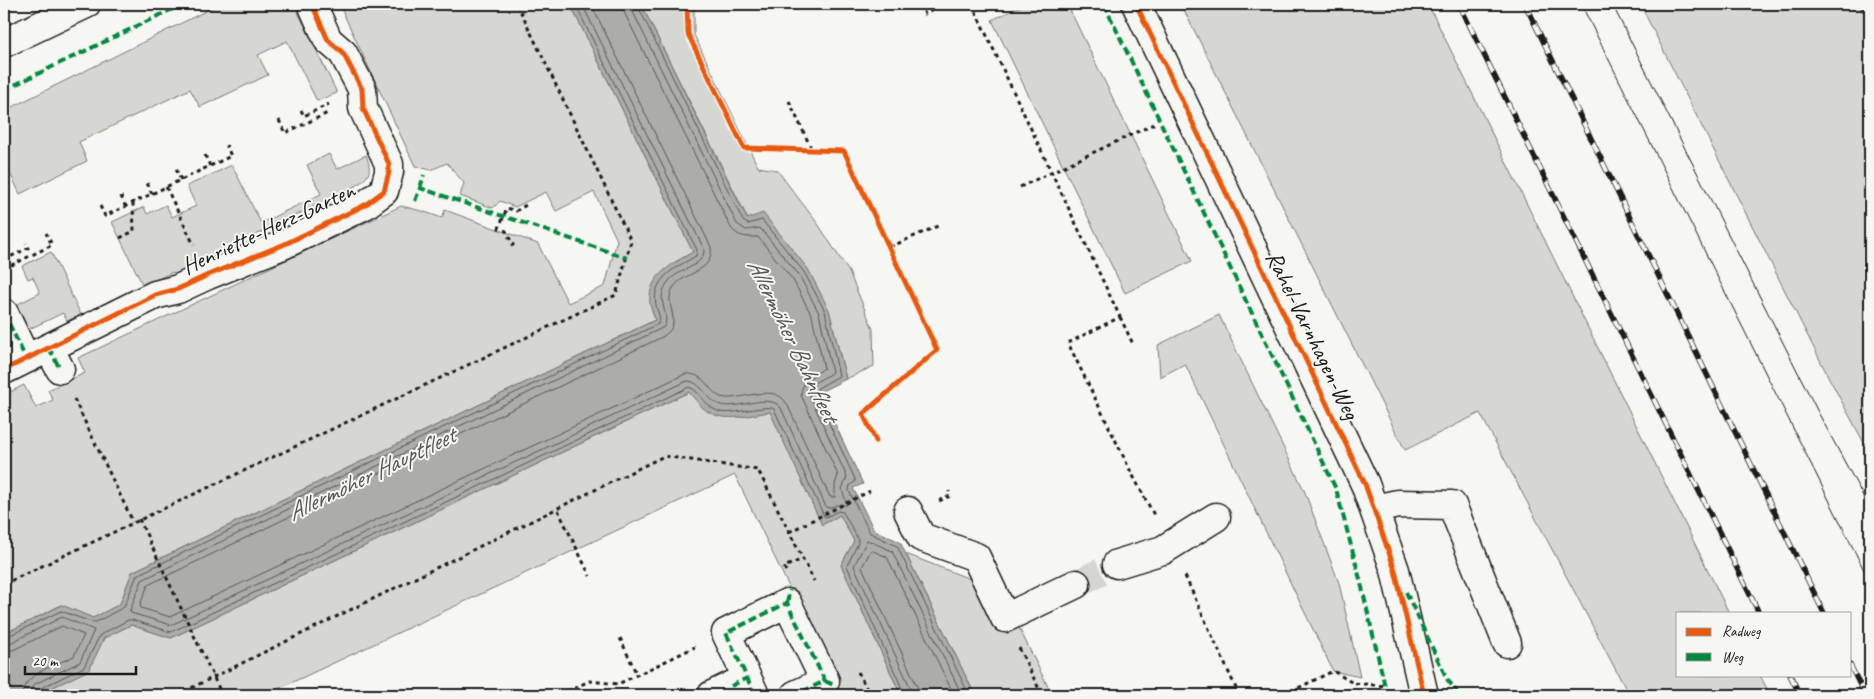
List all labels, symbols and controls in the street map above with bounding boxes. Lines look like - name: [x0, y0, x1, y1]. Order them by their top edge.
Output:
- street label: Henriette-Herz-Garten: [177, 174, 360, 281]
- street label: Rahel-Varnhagen-Weg: [1259, 246, 1367, 425]
- water label: Allermöher Bahnfleet: [740, 253, 848, 431]
- water label: Allermöher Hauptfleet: [282, 417, 464, 528]
- legend: [1676, 612, 1852, 676]
- text: Radweg: [1722, 622, 1762, 641]
- scale bar: [25, 644, 136, 676]
- text: Weg: [1722, 648, 1744, 667]
- text: 20 m: [32, 652, 59, 671]

